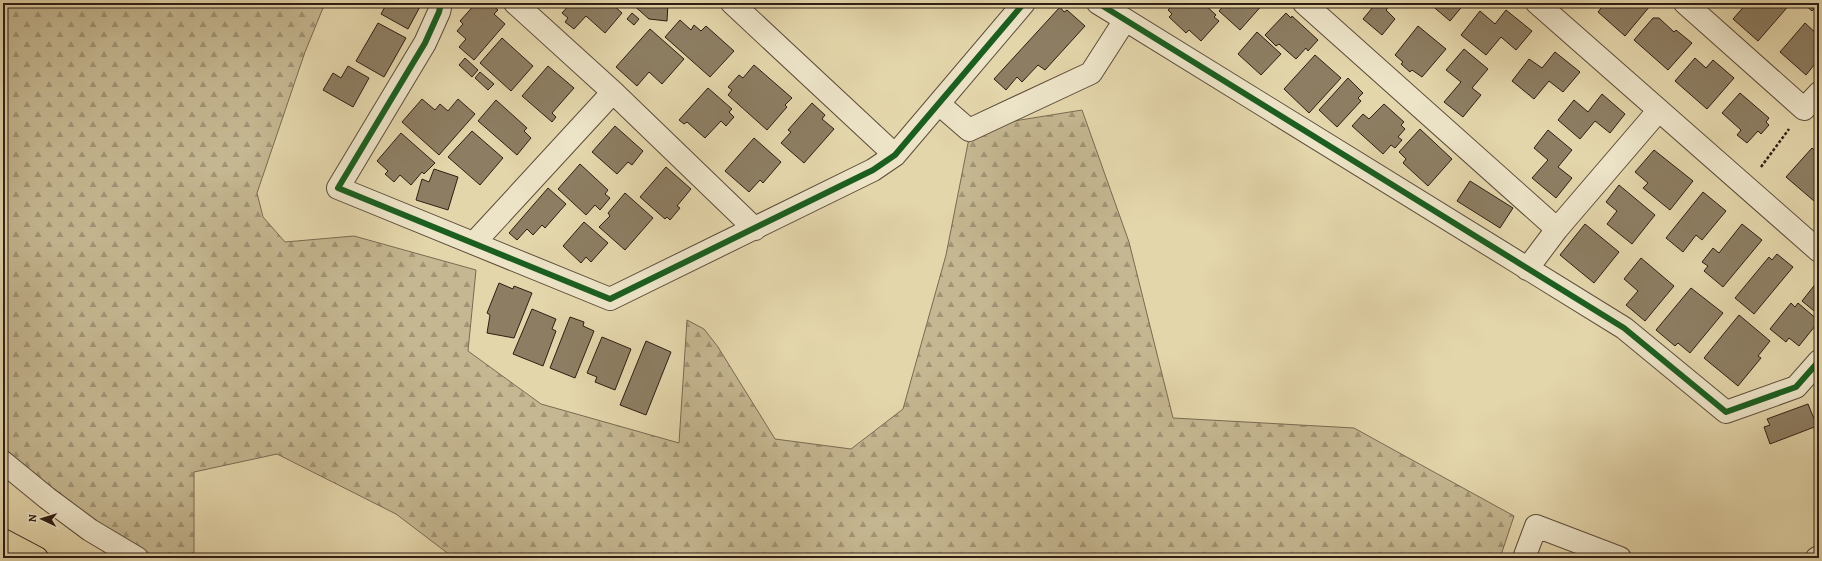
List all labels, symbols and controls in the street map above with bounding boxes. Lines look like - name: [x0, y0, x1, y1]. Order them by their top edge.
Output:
- north arrow: [22, 499, 62, 539]
- text: N: [25, 514, 40, 523]

